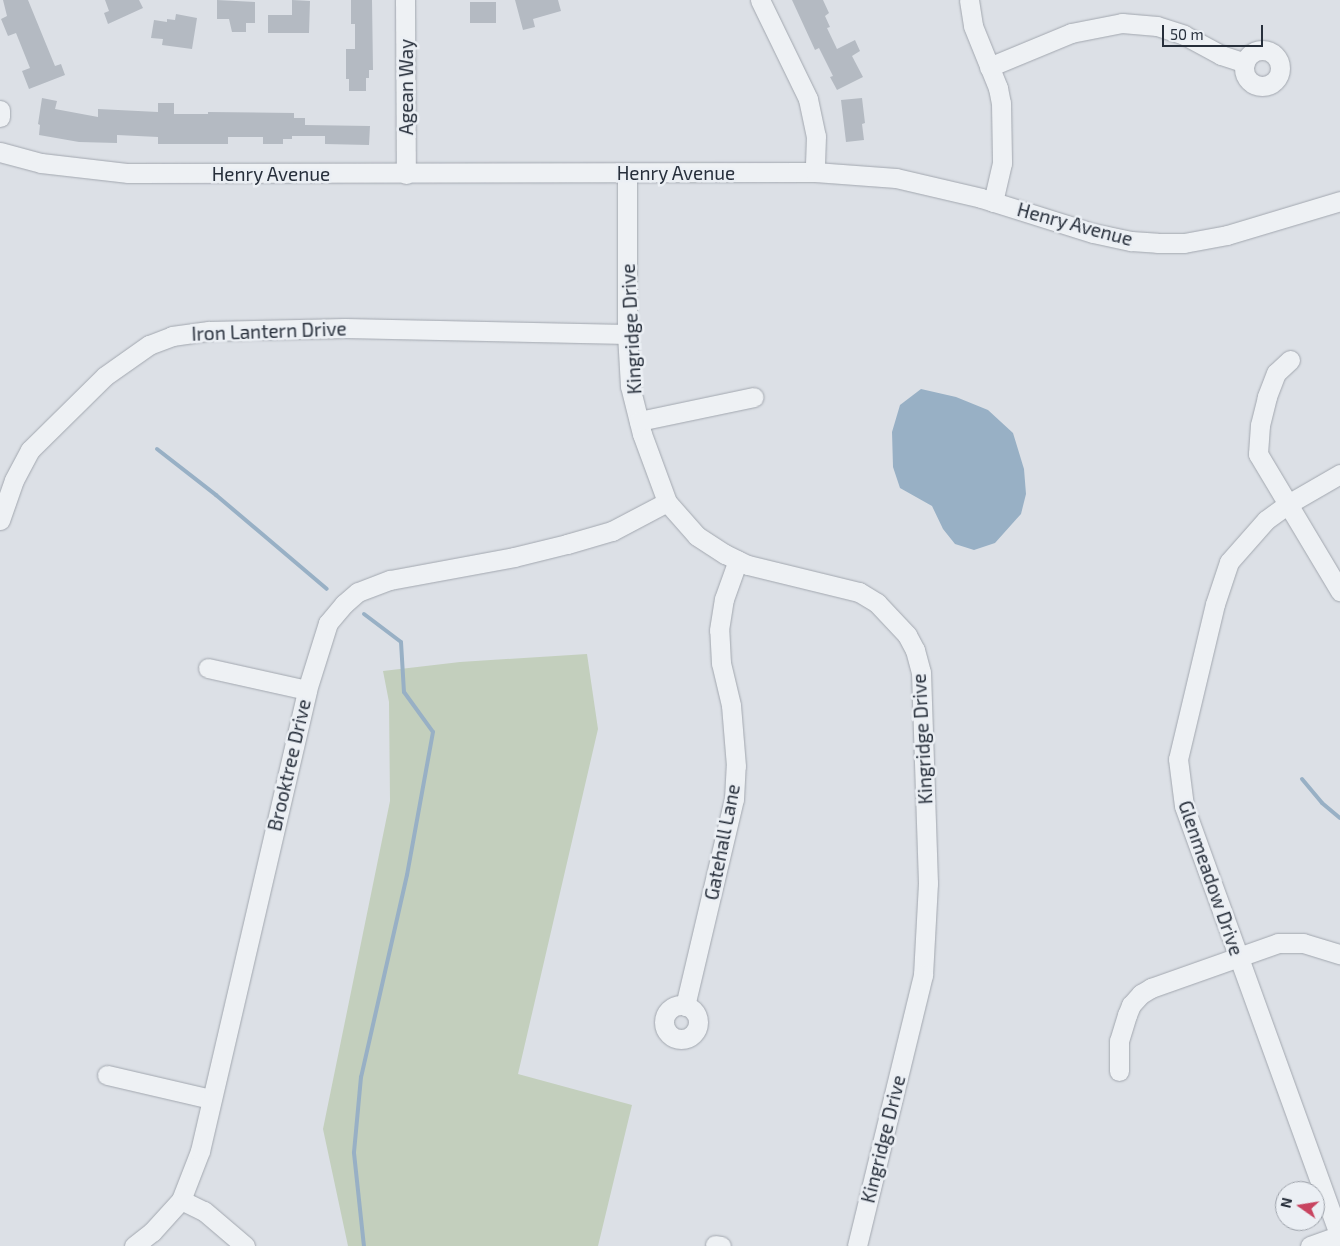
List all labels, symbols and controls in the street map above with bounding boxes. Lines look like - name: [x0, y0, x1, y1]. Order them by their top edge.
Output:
- scale bar: [1165, 15, 1266, 47]
- text: 50 m: [1170, 25, 1204, 43]
- street label: Agean Way: [395, 39, 417, 135]
- street label: Henry Avenue: [616, 162, 736, 184]
- street label: Henry Avenue: [211, 163, 331, 185]
- street label: Henry Avenue: [1014, 198, 1136, 250]
- street label: Kingridge Drive: [616, 263, 646, 395]
- street label: Iron Lantern Drive: [191, 317, 347, 345]
- street label: Kingridge Drive: [907, 673, 937, 805]
- street label: Brooktree Drive: [263, 697, 315, 833]
- street label: Gatehall Lane: [700, 782, 744, 902]
- street label: Glenmeadow Drive: [1174, 797, 1248, 959]
- street label: Kingridge Drive: [856, 1073, 910, 1205]
- north arrow: [1275, 1181, 1325, 1231]
- text: N: [1276, 1196, 1295, 1210]

